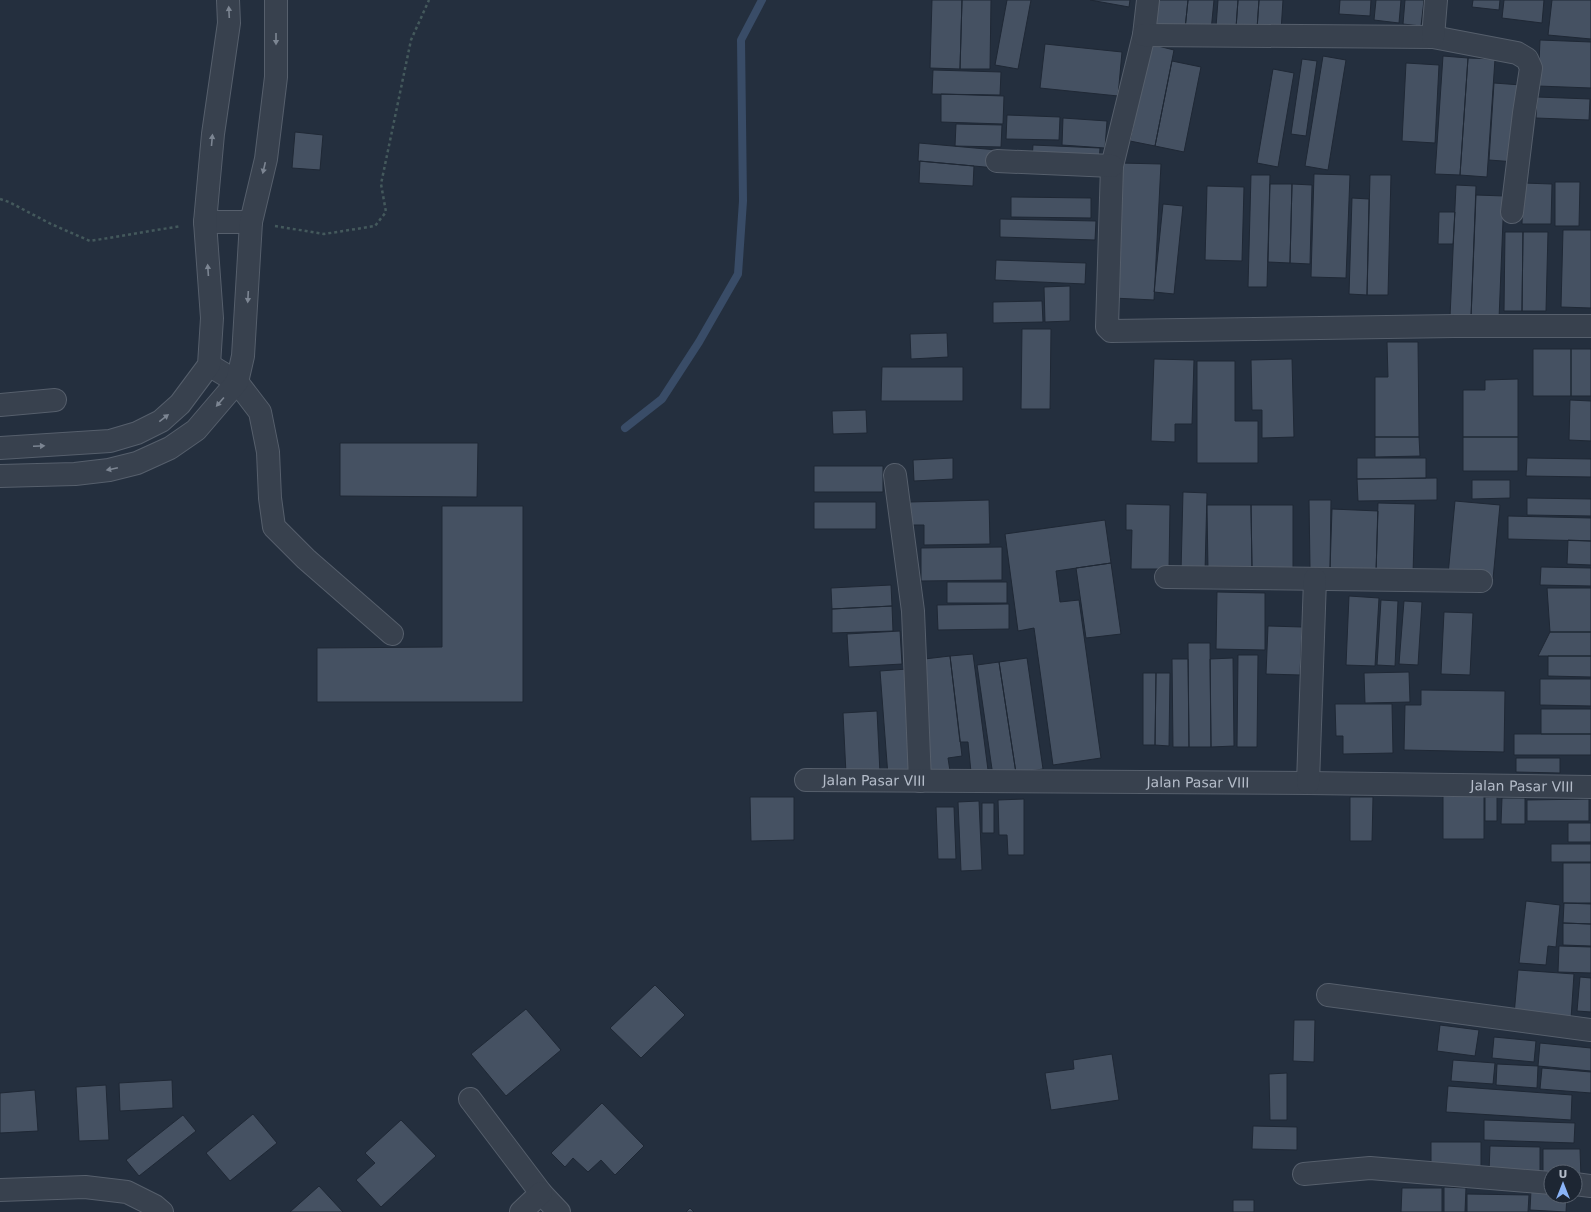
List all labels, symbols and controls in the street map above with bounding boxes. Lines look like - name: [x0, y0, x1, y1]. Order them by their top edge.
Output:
- one-way arrow: [225, 6, 232, 18]
- one-way arrow: [273, 33, 279, 46]
- one-way arrow: [209, 134, 215, 147]
- one-way arrow: [261, 162, 267, 174]
- one-way arrow: [205, 264, 212, 276]
- one-way arrow: [244, 291, 251, 303]
- one-way arrow: [215, 397, 224, 407]
- one-way arrow: [158, 414, 169, 422]
- one-way arrow: [33, 443, 45, 450]
- one-way arrow: [106, 466, 118, 472]
- street label: Jalan Pasar VIII: [821, 772, 926, 789]
- street label: Jalan Pasar VIII: [1145, 774, 1250, 791]
- street label: Jalan Pasar VIII: [1469, 777, 1574, 795]
- north arrow: [1543, 1164, 1583, 1204]
- text: U: [1559, 1168, 1567, 1181]

